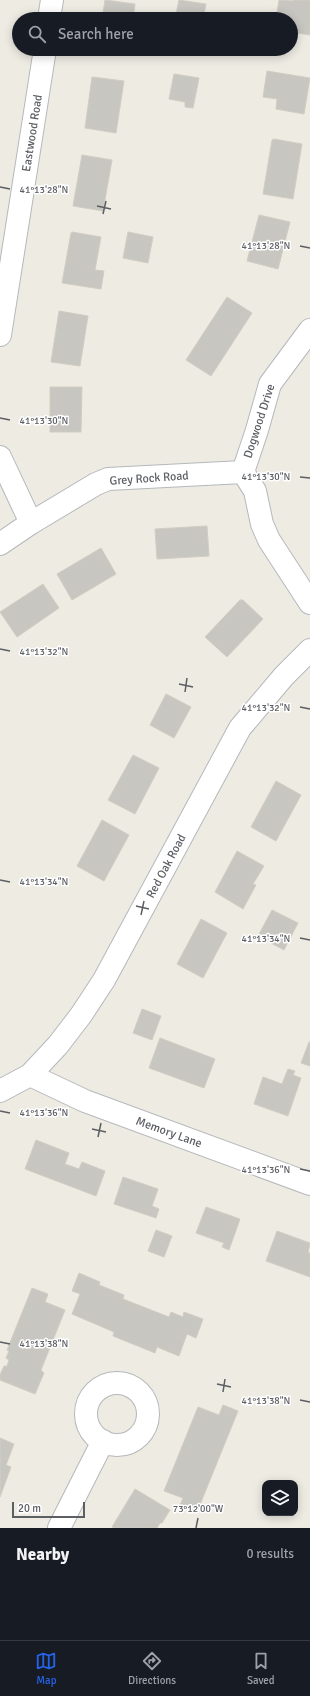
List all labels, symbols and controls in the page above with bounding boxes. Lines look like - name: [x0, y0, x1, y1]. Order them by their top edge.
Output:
- search box: [12, 12, 298, 56]
- icon: search: [26, 23, 48, 45]
- text: Search here: [58, 25, 134, 43]
- street label: Eastwood Road: [19, 93, 46, 173]
- text: 41°13'28"N: [20, 184, 68, 196]
- text: 41°13'28"N: [242, 240, 290, 252]
- street label: Dogwood Drive: [240, 382, 279, 460]
- text: 41°13'30"N: [20, 415, 68, 427]
- street label: Grey Rock Road: [109, 468, 189, 489]
- text: 41°13'30"N: [242, 471, 290, 483]
- text: 41°13'32"N: [20, 646, 68, 658]
- text: 41°13'32"N: [242, 702, 290, 714]
- street label: Red Oak Road: [143, 832, 190, 901]
- text: 41°13'34"N: [20, 876, 68, 888]
- text: 41°13'34"N: [242, 933, 290, 945]
- text: 41°13'36"N: [20, 1107, 68, 1119]
- street label: Memory Lane: [134, 1114, 204, 1151]
- text: 41°13'36"N: [242, 1164, 290, 1176]
- text: 41°13'38"N: [20, 1338, 68, 1350]
- text: 41°13'38"N: [242, 1395, 290, 1407]
- map controls: [262, 1480, 298, 1516]
- button: layers: [262, 1480, 298, 1516]
- scale bar: [12, 1500, 85, 1519]
- text: 20 m: [18, 1502, 41, 1515]
- text: 73°12'00"W: [173, 1503, 224, 1515]
- text: Nearby: [16, 1544, 69, 1565]
- text: 0 results: [246, 1546, 294, 1562]
- tab: Map: [35, 1650, 57, 1687]
- tab: Directions: [128, 1650, 176, 1687]
- tab: Saved: [247, 1650, 275, 1687]

